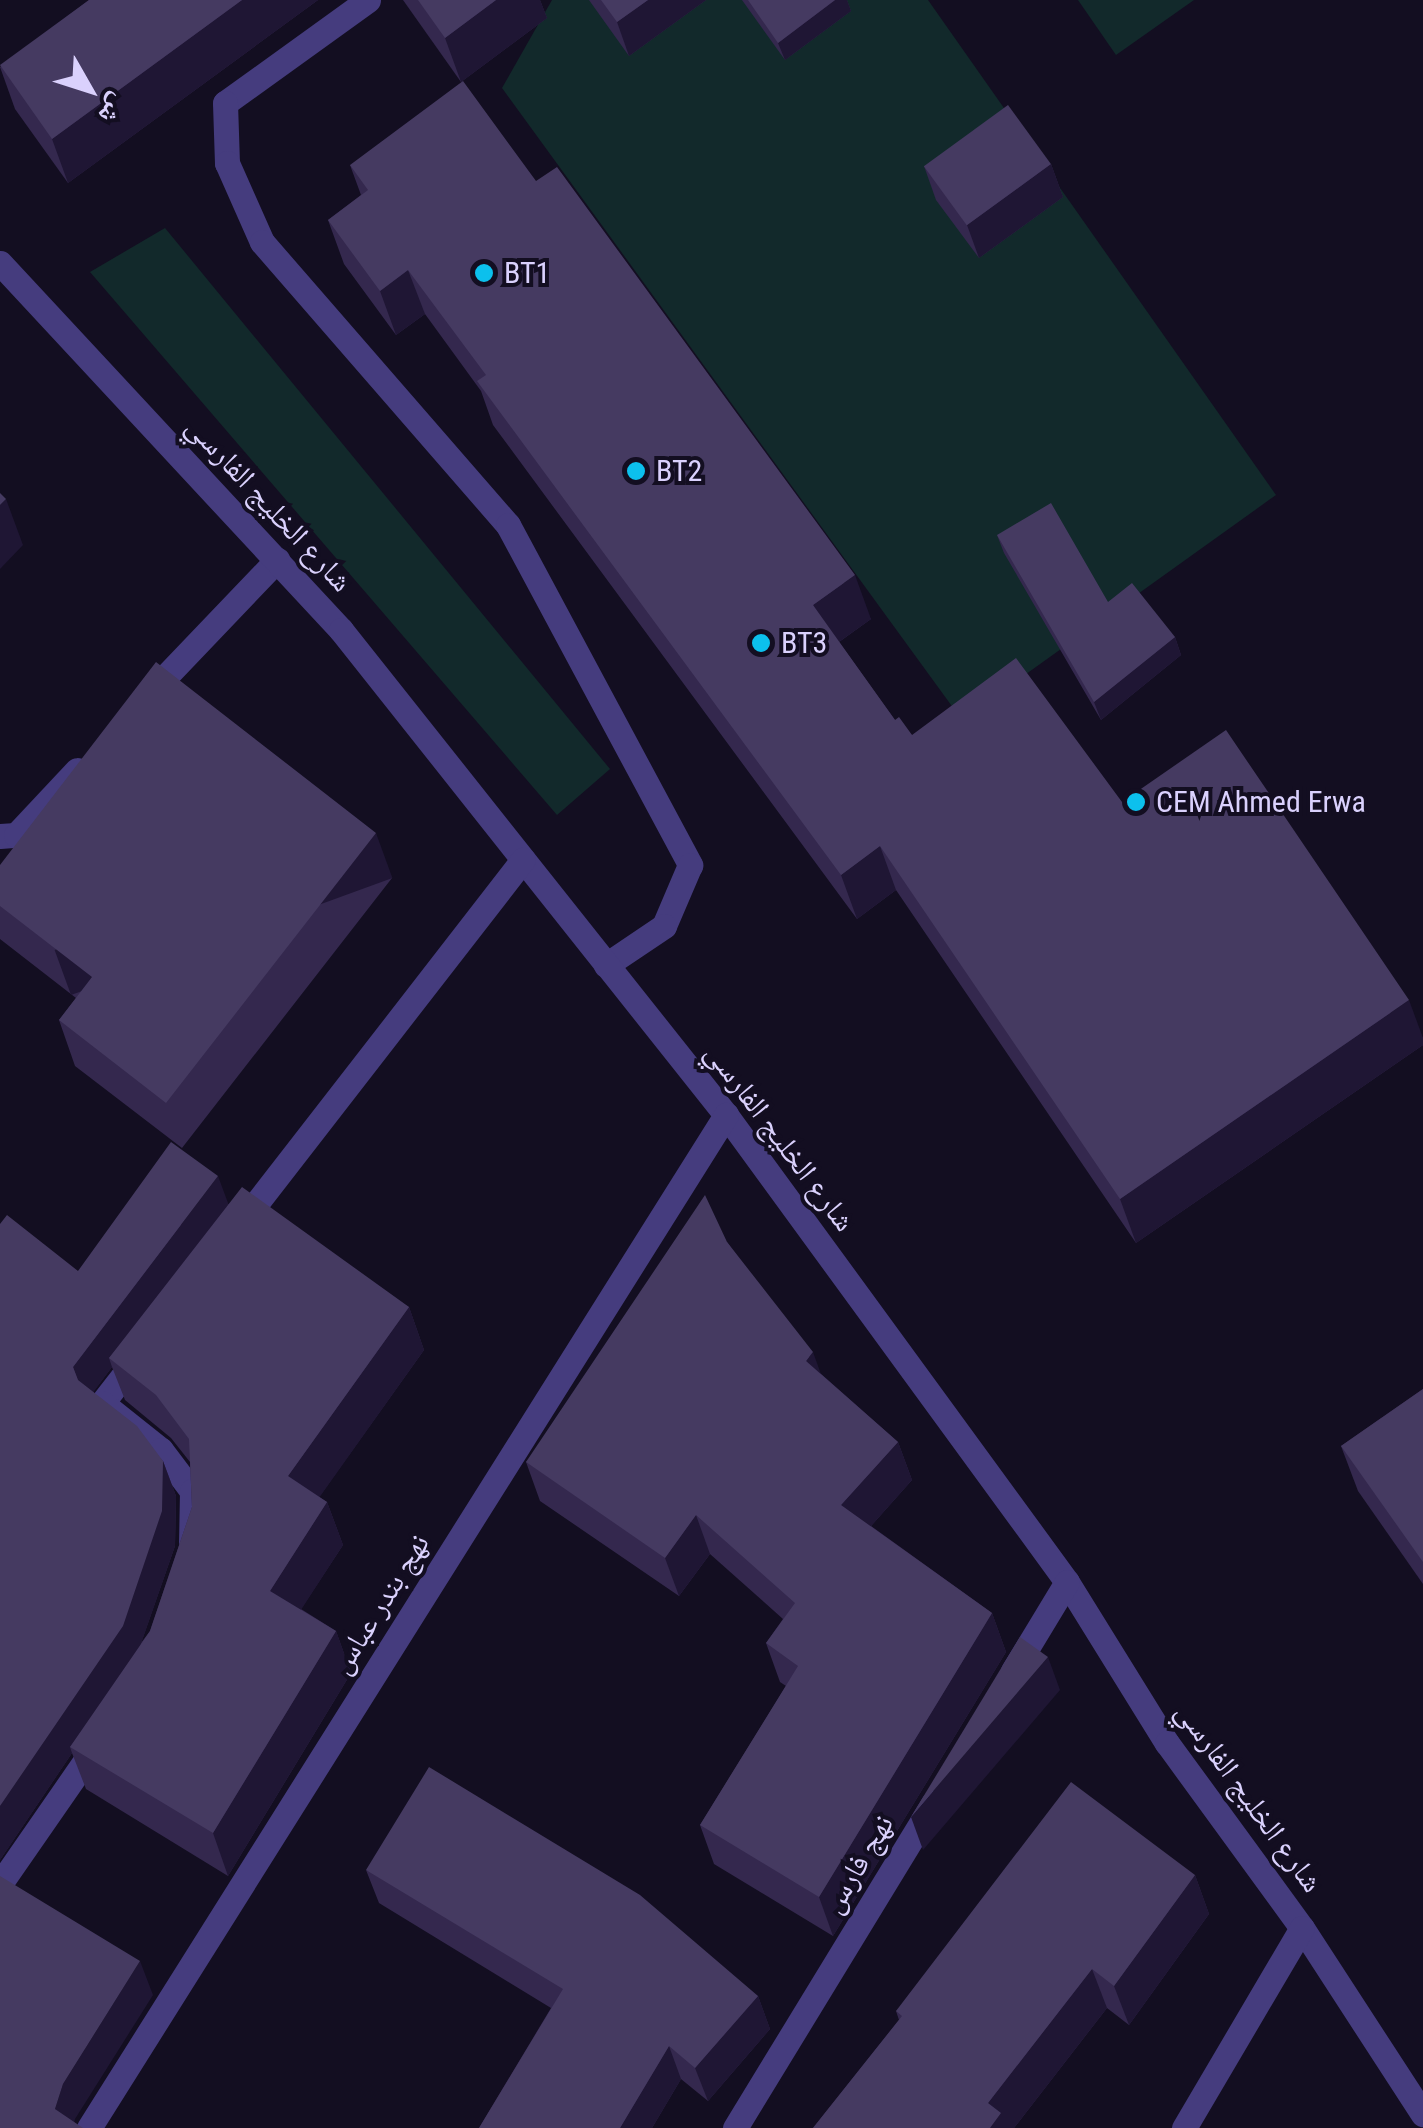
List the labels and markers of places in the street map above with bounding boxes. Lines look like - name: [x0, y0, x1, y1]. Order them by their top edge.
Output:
- place label: BT1: [504, 255, 550, 291]
- marker: BT1: [473, 262, 495, 284]
- place label: BT2: [656, 453, 702, 489]
- marker: BT2: [625, 460, 647, 482]
- place label: BT3: [781, 625, 827, 661]
- marker: BT3: [750, 632, 772, 654]
- place label: CEM Ahmed Erwa: [1156, 784, 1366, 820]
- marker: CEM Ahmed Erwa: [1125, 791, 1147, 813]

